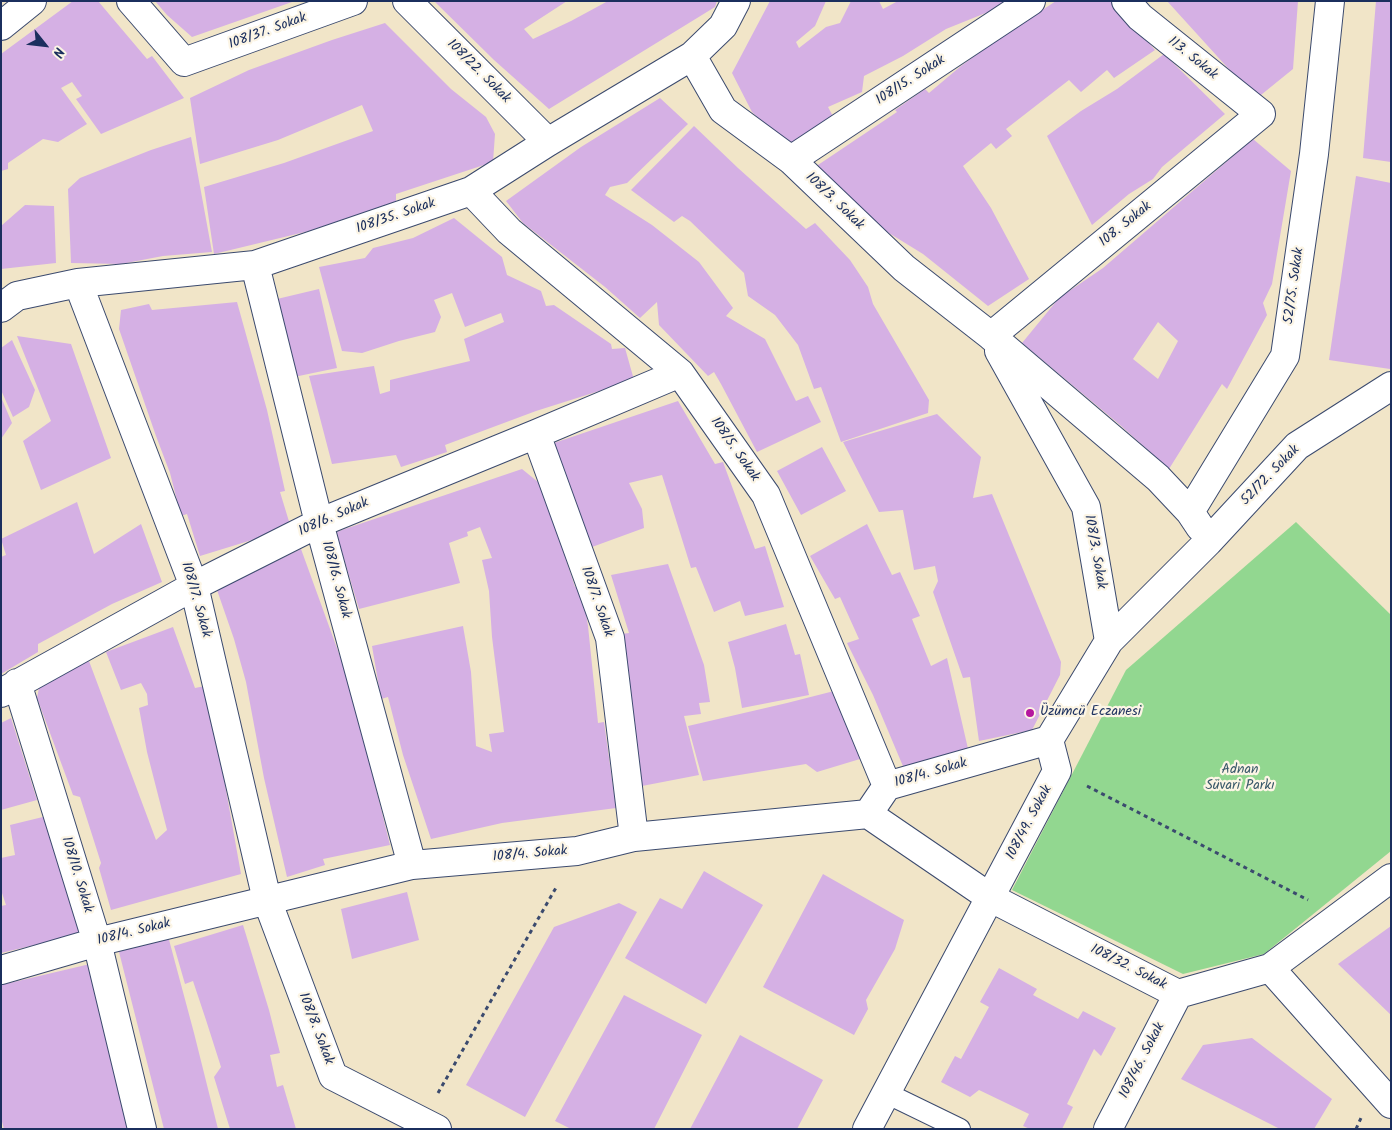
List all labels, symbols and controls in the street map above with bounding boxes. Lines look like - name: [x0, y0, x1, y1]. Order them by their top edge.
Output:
- street label: 108/37. Sokak: [227, 10, 309, 54]
- north arrow: [20, 20, 70, 70]
- street label: 113. Sokak: [1164, 34, 1220, 84]
- street label: 108/22. Sokak: [443, 37, 513, 107]
- text: N: [46, 43, 70, 61]
- street label: 108/15. Sokak: [873, 52, 949, 110]
- street label: 108/3. Sokak: [801, 170, 867, 234]
- street label: 108/35. Sokak: [354, 196, 438, 238]
- street label: 108. Sokak: [1097, 199, 1155, 251]
- street label: 52/75. Sokak: [1281, 247, 1309, 325]
- street label: 108/5. Sokak: [706, 415, 762, 485]
- street label: 52/72. Sokak: [1238, 442, 1304, 510]
- street label: 108/6. Sokak: [296, 495, 372, 541]
- street label: 108/3. Sokak: [1079, 514, 1109, 590]
- street label: 108/16. Sokak: [317, 539, 353, 621]
- street label: 108/17. Sokak: [176, 560, 214, 640]
- street label: 108/7. Sokak: [576, 564, 616, 640]
- place label: Üzümcü Eczanesi: [1040, 705, 1141, 721]
- marker: Üzümcü Eczanesi: [1024, 707, 1036, 719]
- street label: 108/4. Sokak: [893, 756, 969, 792]
- park label: Adnan Süvari Parkı: [1205, 763, 1275, 796]
- street label: 108/49. Sokak: [1003, 783, 1057, 863]
- street label: 108/10. Sokak: [56, 835, 96, 915]
- street label: 108/4. Sokak: [492, 843, 568, 867]
- street label: 108/4. Sokak: [96, 916, 172, 950]
- street label: 108/32. Sokak: [1087, 942, 1169, 994]
- street label: 108/8. Sokak: [294, 991, 336, 1067]
- street label: 108/46. Sokak: [1117, 1020, 1169, 1102]

